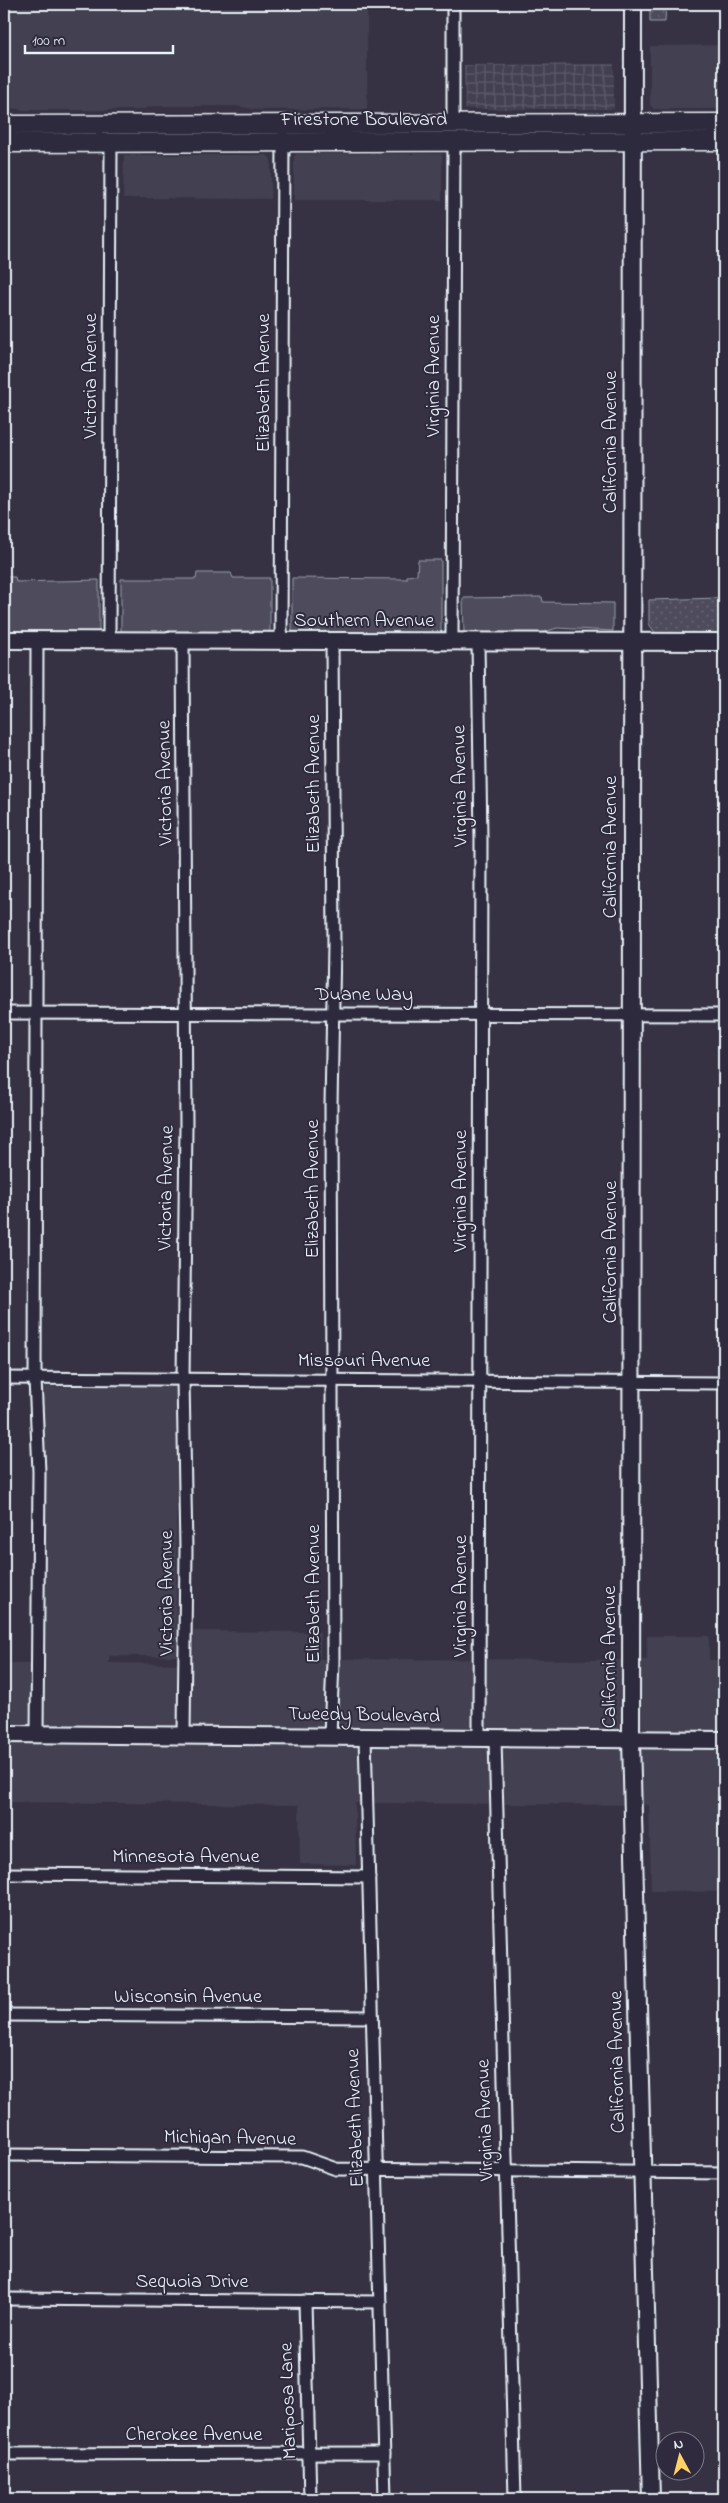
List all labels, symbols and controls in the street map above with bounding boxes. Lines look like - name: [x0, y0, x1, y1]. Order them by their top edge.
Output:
- scale bar: [25, 22, 172, 54]
- text: 100 m: [32, 30, 65, 52]
- street label: Firestone Boulevard: [280, 106, 447, 135]
- street label: Victoria Avenue: [77, 313, 106, 440]
- street label: Elizabeth Avenue: [250, 314, 279, 452]
- street label: Virginia Avenue: [420, 315, 450, 438]
- street label: California Avenue: [597, 371, 626, 513]
- street label: Southern Avenue: [294, 607, 434, 636]
- street label: Elizabeth Avenue: [300, 715, 329, 853]
- street label: Victoria Avenue: [150, 720, 182, 847]
- street label: Virginia Avenue: [445, 725, 478, 848]
- street label: California Avenue: [597, 776, 626, 918]
- street label: Duane Way: [314, 981, 413, 1010]
- street label: Elizabeth Avenue: [299, 1120, 328, 1258]
- street label: Victoria Avenue: [151, 1125, 183, 1252]
- street label: Virginia Avenue: [447, 1130, 477, 1253]
- street label: California Avenue: [597, 1181, 626, 1323]
- street label: Missouri Avenue: [298, 1347, 430, 1376]
- street label: Elizabeth Avenue: [300, 1525, 329, 1663]
- street label: Victoria Avenue: [153, 1530, 182, 1657]
- street label: Virginia Avenue: [447, 1535, 477, 1658]
- street label: California Avenue: [596, 1586, 625, 1728]
- street label: Tweedy Boulevard: [288, 1700, 440, 1732]
- street label: Minnesota Avenue: [112, 1843, 260, 1872]
- street label: Wisconsin Avenue: [114, 1983, 262, 2012]
- street label: California Avenue: [602, 1990, 634, 2133]
- street label: Elizabeth Avenue: [339, 2048, 373, 2188]
- street label: Virginia Avenue: [469, 2059, 504, 2182]
- street label: Michigan Avenue: [164, 2123, 296, 2156]
- street label: Sequoia Drive: [135, 2268, 249, 2297]
- street label: Mariposa Lane: [272, 2342, 306, 2460]
- street label: Cherokee Avenue: [126, 2421, 262, 2450]
- north arrow: [656, 2430, 706, 2480]
- text: N: [673, 2434, 685, 2456]

